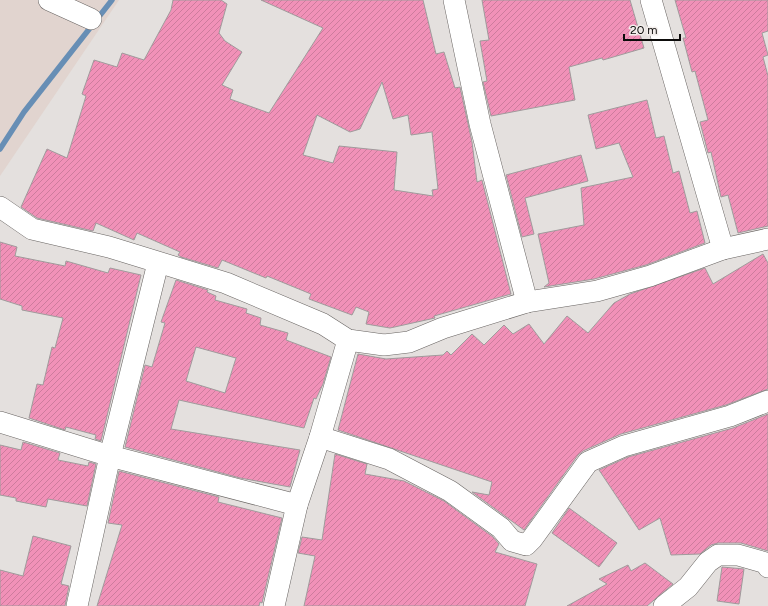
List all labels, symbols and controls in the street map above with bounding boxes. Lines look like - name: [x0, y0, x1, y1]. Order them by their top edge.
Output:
- scale bar: [624, 16, 680, 42]
- text: 20 m: [630, 23, 658, 37]

